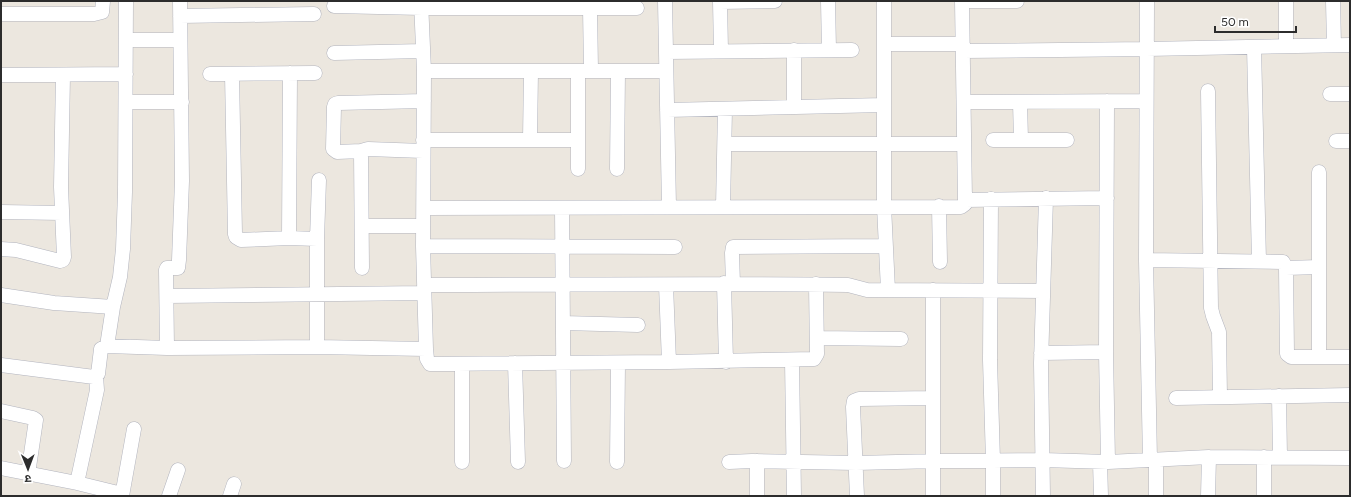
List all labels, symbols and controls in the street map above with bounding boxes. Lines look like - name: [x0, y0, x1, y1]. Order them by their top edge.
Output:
- scale bar: [1215, 8, 1296, 34]
- text: 50 m: [1221, 15, 1249, 29]
- north arrow: [8, 449, 48, 489]
- text: उ: [24, 472, 31, 485]

